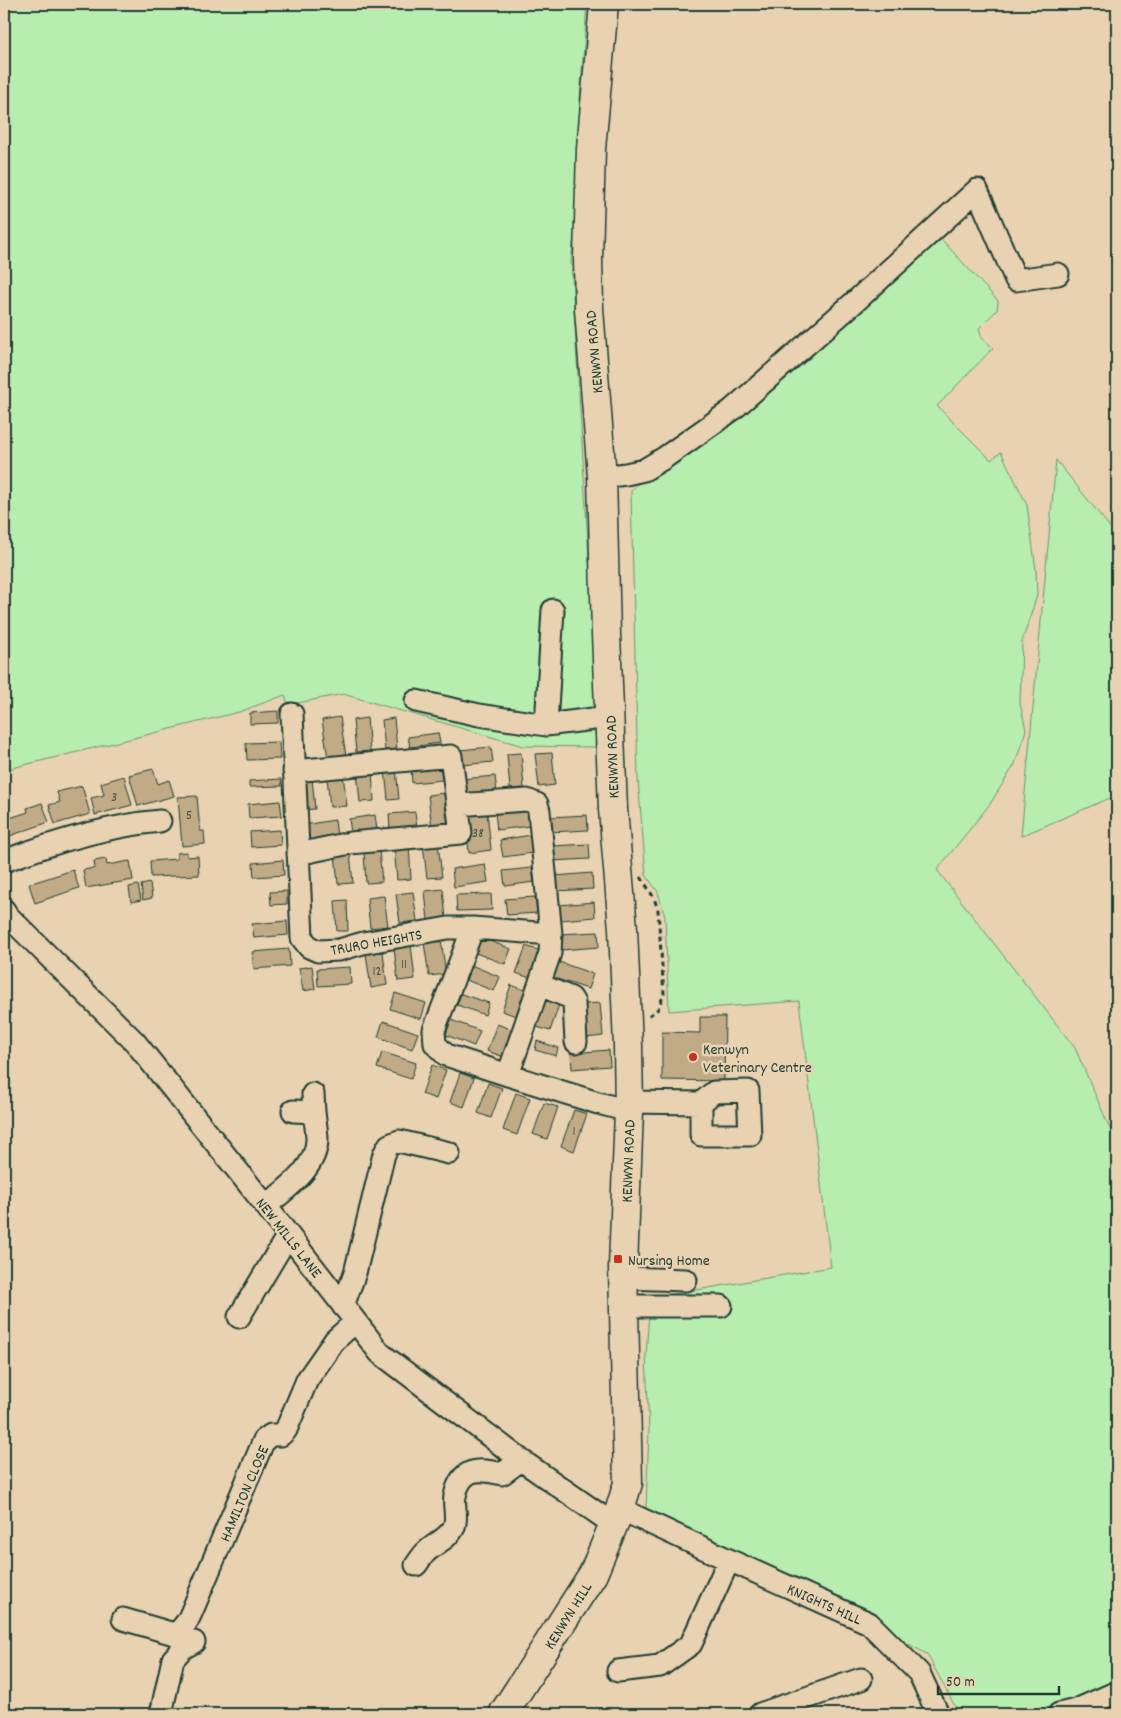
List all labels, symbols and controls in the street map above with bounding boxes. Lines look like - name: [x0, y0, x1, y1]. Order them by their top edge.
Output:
- street label: KENWYN ROAD: [580, 309, 611, 394]
- street label: KENWYN ROAD: [601, 715, 626, 799]
- house number: 3: [111, 788, 117, 808]
- house number: 5: [186, 806, 192, 826]
- house number: 38: [472, 824, 484, 844]
- street label: TRURO HEIGHTS: [329, 924, 424, 963]
- house number: 11: [401, 955, 407, 975]
- house number: 12: [372, 962, 382, 982]
- place label: Kenwyn Veterinary Centre: [703, 1039, 812, 1080]
- marker: Kenwyn Veterinary Centre: [687, 1051, 699, 1063]
- street label: KENWYN ROAD: [617, 1119, 642, 1203]
- house number: 1: [572, 1122, 576, 1142]
- street label: NEW MILLS LANE: [249, 1193, 327, 1284]
- place label: Nursing Home: [628, 1250, 710, 1273]
- marker: Nursing Home: [612, 1253, 624, 1265]
- street label: HAMILTON CLOSE: [215, 1441, 276, 1546]
- street label: KENWYN HILL: [539, 1578, 599, 1654]
- street label: KNIGHTS HILL: [783, 1579, 866, 1632]
- scale bar: [938, 1663, 1060, 1695]
- text: 50 m: [946, 1672, 975, 1694]

